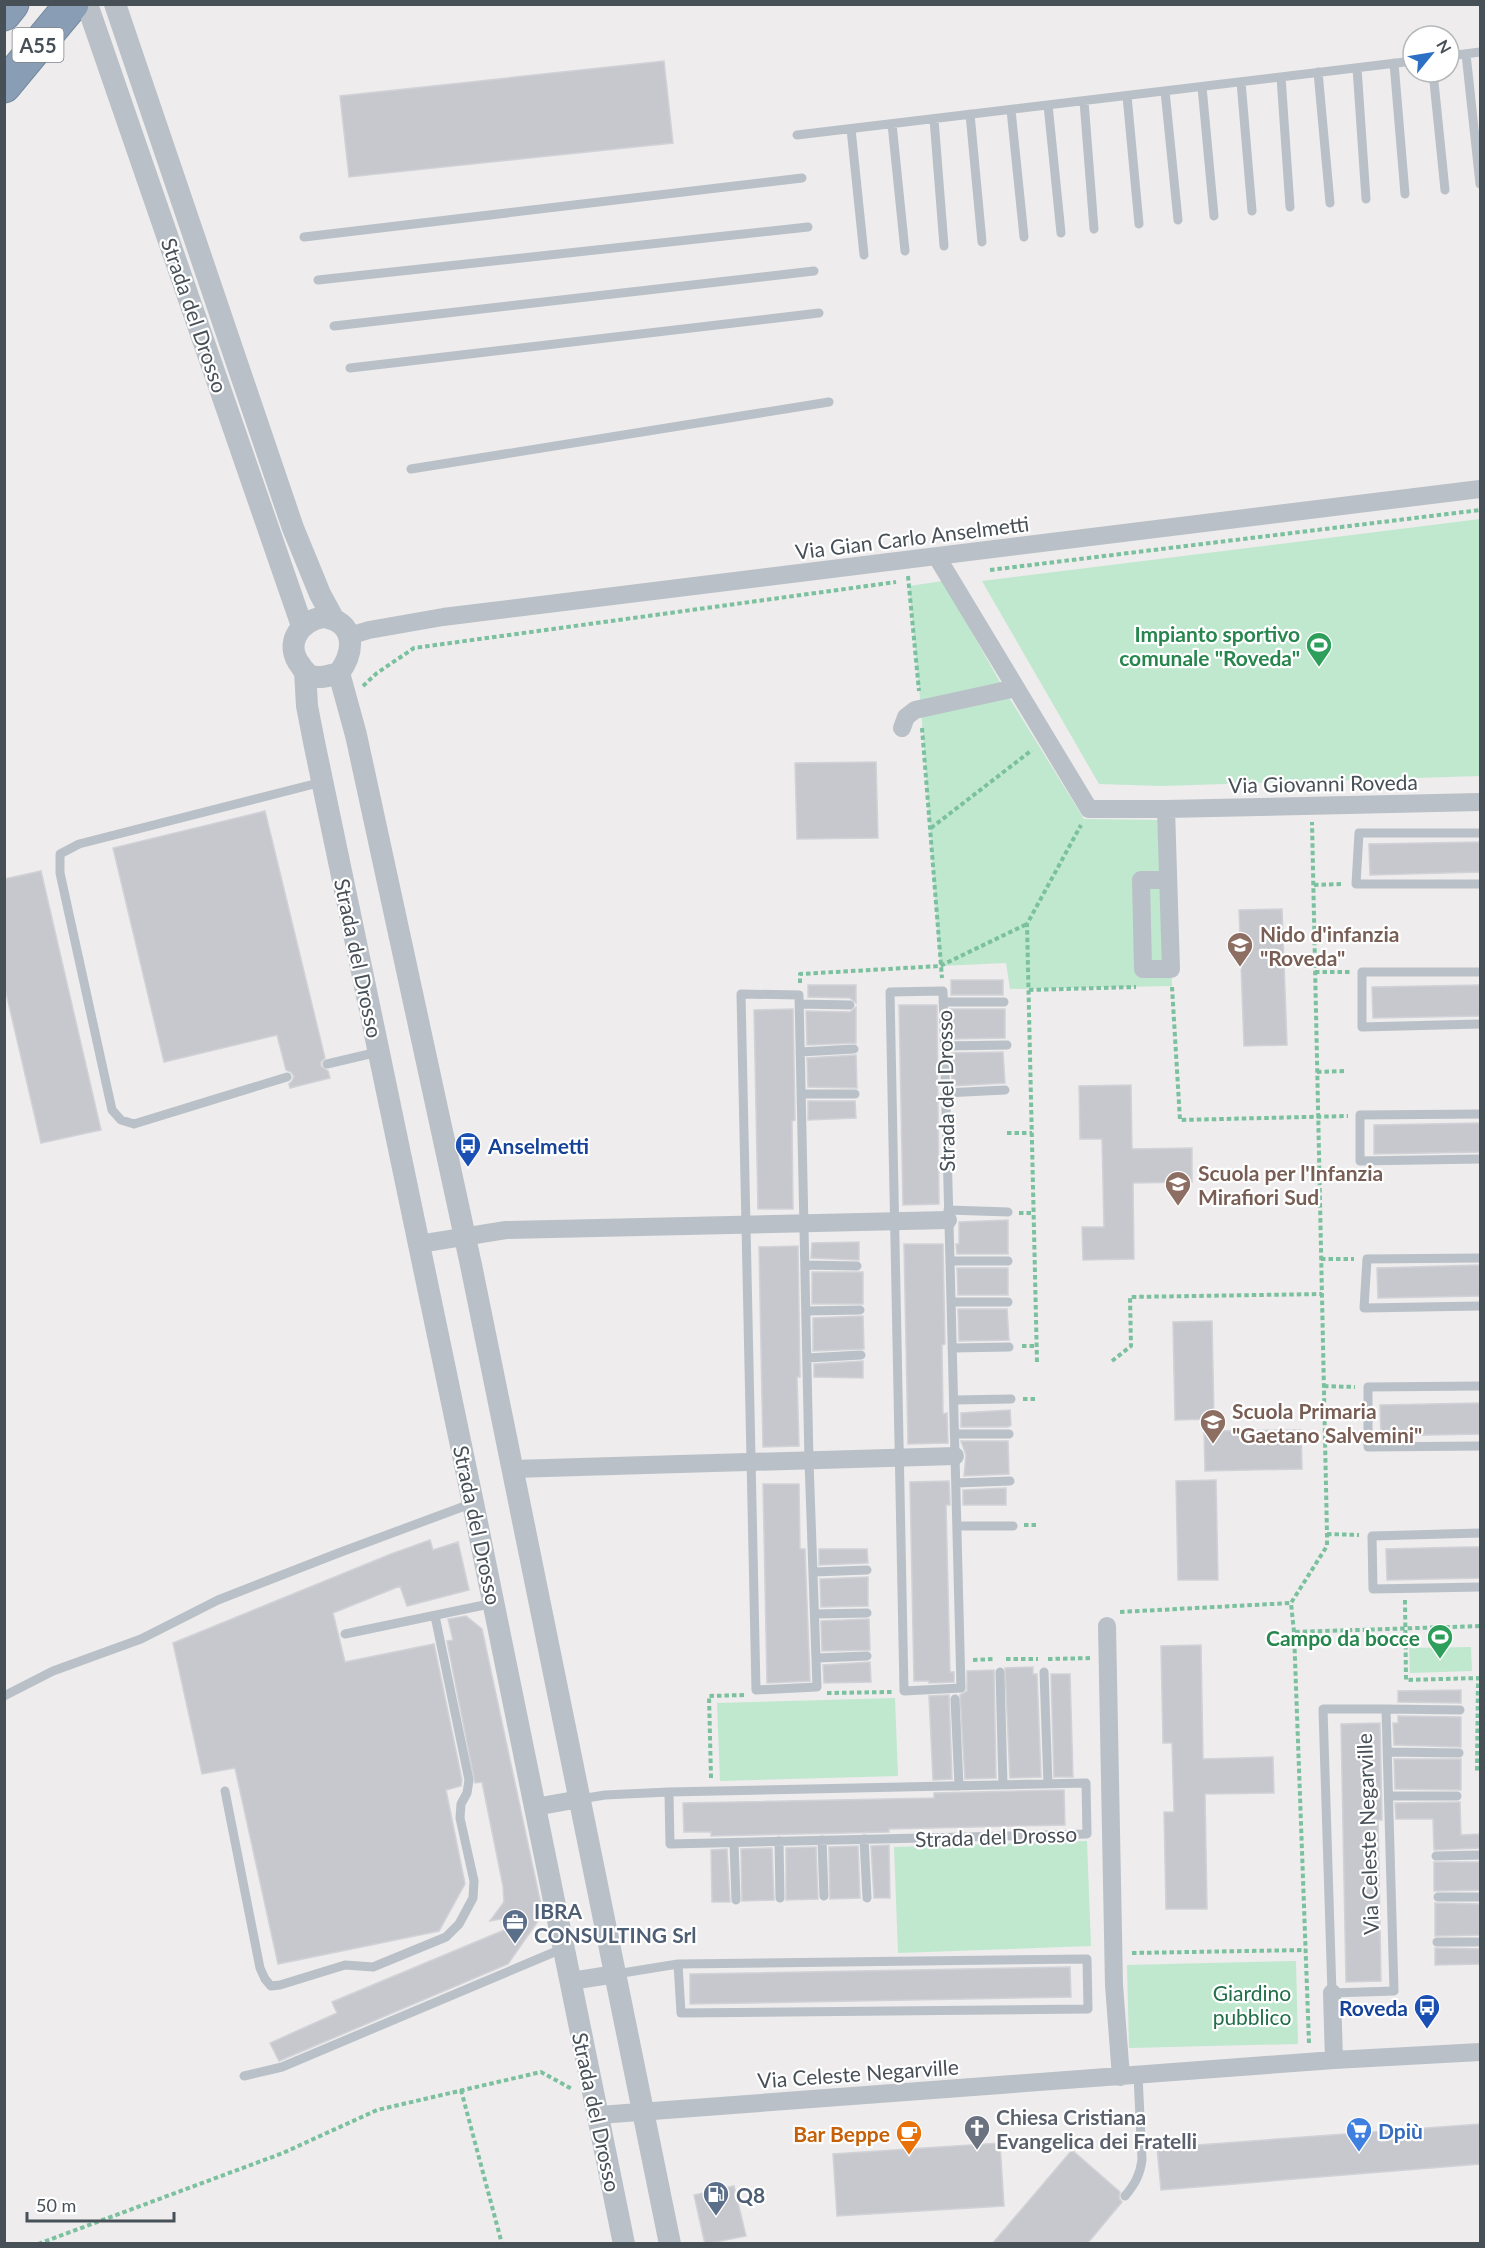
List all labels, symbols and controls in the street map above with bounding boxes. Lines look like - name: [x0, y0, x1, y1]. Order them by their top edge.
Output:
- north arrow: [1401, 24, 1461, 84]
- road number: A55: [12, 28, 63, 62]
- text: N: [1433, 36, 1456, 56]
- street label: Strada del Drosso: [157, 234, 233, 396]
- street label: Via Gian Carlo Anselmetti: [794, 510, 1030, 564]
- place label: Impianto sportivo comunale "Roveda": [1119, 621, 1300, 670]
- sports icon: Impianto sportivo comunale "Roveda": [1304, 630, 1334, 668]
- street label: Via Giovanni Roveda: [1228, 769, 1418, 797]
- street label: Strada del Drosso: [330, 876, 388, 1040]
- place label: Nido d'infanzia "Roveda": [1260, 921, 1399, 970]
- school or university icon: Nido d'infanzia "Roveda": [1225, 930, 1255, 968]
- street label: Strada del Drosso: [931, 1010, 959, 1172]
- bus stop icon: Anselmetti: [453, 1130, 483, 1168]
- place label: Anselmetti: [487, 1133, 589, 1158]
- place label: Scuola per l'Infanzia Mirafiori Sud: [1198, 1160, 1383, 1209]
- school or university icon: Scuola per l'Infanzia Mirafiori Sud: [1163, 1169, 1193, 1207]
- place label: Scuola Primaria "Gaetano Salvemini": [1232, 1398, 1422, 1447]
- school or university icon: Scuola Primaria "Gaetano Salvemini": [1198, 1407, 1228, 1445]
- street label: Strada del Drosso: [449, 1443, 507, 1607]
- sports icon: Campo da bocce: [1425, 1622, 1455, 1660]
- place label: Campo da bocce: [1266, 1625, 1420, 1650]
- street label: Via Celeste Negarville: [1351, 1733, 1383, 1935]
- street label: Strada del Drosso: [915, 1821, 1078, 1851]
- place label: IBRA CONSULTING Srl: [534, 1898, 697, 1947]
- office icon: IBRA CONSULTING Srl: [500, 1907, 530, 1945]
- park label: Giardino pubblico: [1213, 1980, 1291, 2029]
- bus stop icon: Roveda: [1412, 1992, 1442, 2030]
- place label: Roveda: [1339, 1995, 1408, 2020]
- street label: Strada del Drosso: [568, 2030, 626, 2194]
- street label: Via Celeste Negarville: [757, 2053, 959, 2093]
- place label: Chiesa Cristiana Evangelica dei Fratelli: [996, 2104, 1197, 2153]
- church icon: Chiesa Cristiana Evangelica dei Fratelli: [962, 2113, 992, 2151]
- supermarket icon: Dpiù: [1344, 2115, 1374, 2153]
- cafe icon: Bar Beppe: [894, 2118, 924, 2156]
- place label: Dpiù: [1378, 2118, 1423, 2143]
- place label: Bar Beppe: [793, 2121, 890, 2146]
- fuel station icon: Q8: [701, 2179, 731, 2217]
- place label: Q8: [736, 2182, 765, 2207]
- scale bar: [27, 2185, 174, 2223]
- text: 50 m: [36, 2194, 76, 2216]

